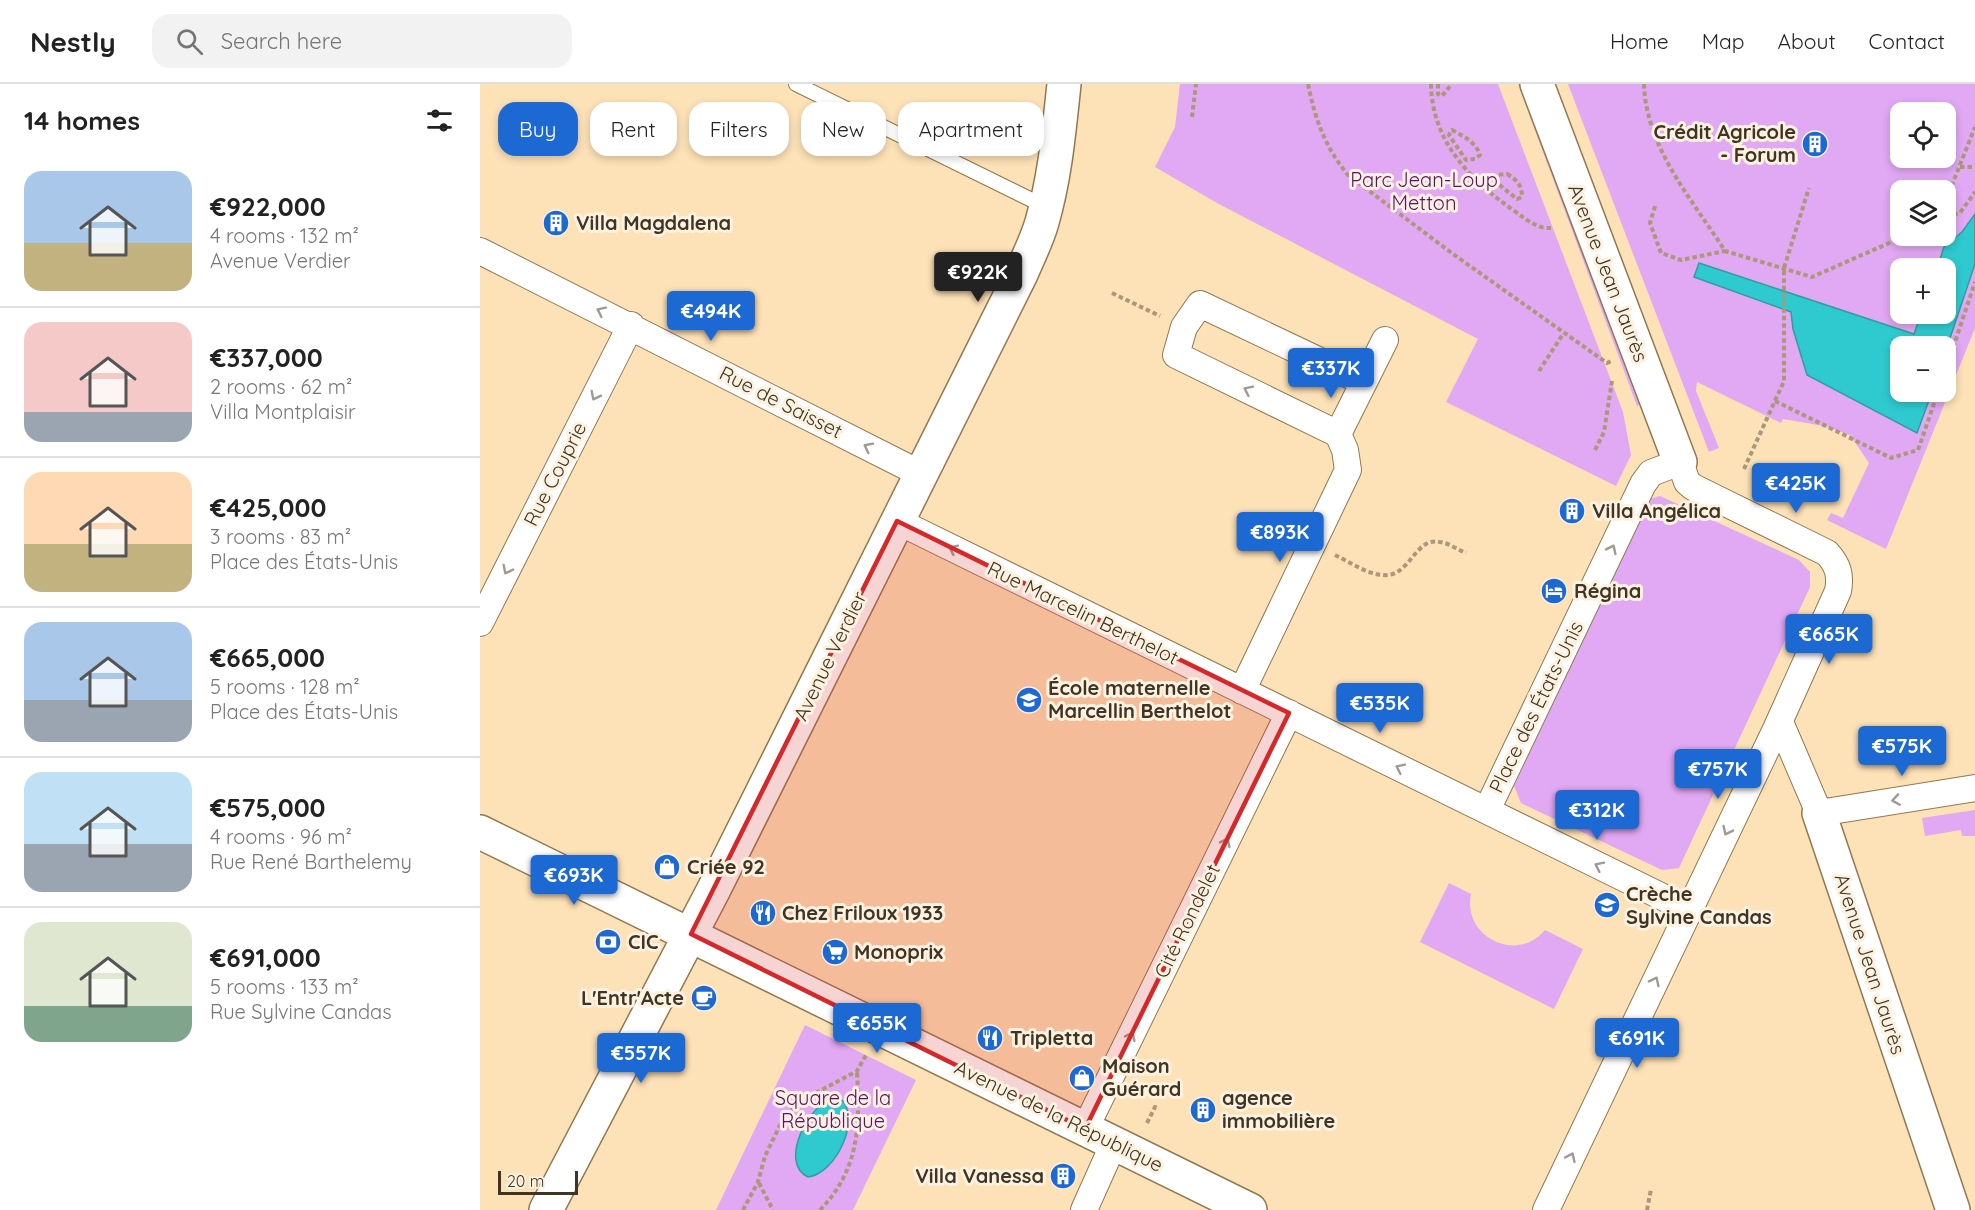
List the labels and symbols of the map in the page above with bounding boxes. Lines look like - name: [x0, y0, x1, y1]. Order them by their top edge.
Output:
- place label: Crédit Agricole - Forum: [1654, 119, 1796, 167]
- building icon: Crédit Agricole - Forum: [1800, 129, 1830, 159]
- park label: Parc Jean-Loup Metton: [1350, 167, 1498, 215]
- street label: Avenue Jean Jaurès: [1563, 180, 1654, 365]
- building icon: Villa Magdalena: [541, 208, 571, 238]
- place label: Villa Magdalena: [576, 210, 731, 235]
- pin: €922K: [936, 252, 1020, 303]
- pin: €494K: [669, 291, 753, 342]
- one-way arrow: [597, 307, 608, 318]
- pin: €337K: [1289, 348, 1373, 399]
- street label: Rue de Saisset: [716, 360, 847, 443]
- one-way arrow: [1243, 386, 1254, 397]
- one-way arrow: [591, 390, 602, 401]
- street label: Rue Couprie: [518, 418, 591, 530]
- one-way arrow: [864, 443, 875, 455]
- pin: €425K: [1754, 463, 1838, 514]
- building icon: Villa Angélica: [1557, 496, 1587, 526]
- place label: Villa Angélica: [1592, 498, 1721, 523]
- pin: €893K: [1238, 512, 1322, 563]
- one-way arrow: [948, 545, 959, 557]
- one-way arrow: [1604, 545, 1616, 556]
- street label: Rue Marcelin Berthelot: [984, 555, 1183, 670]
- one-way arrow: [502, 564, 514, 575]
- hotel icon: Régina: [1539, 576, 1569, 606]
- place label: Régina: [1574, 578, 1641, 603]
- street label: Avenue Verdier: [787, 587, 872, 724]
- pin: €665K: [1787, 614, 1871, 665]
- street label: Place des États-Unis: [1483, 617, 1588, 797]
- place label: École maternelle Marcellin Berthelot: [1048, 675, 1232, 723]
- pin: €535K: [1338, 683, 1422, 734]
- school or university icon: École maternelle Marcellin Berthelot: [1014, 685, 1044, 715]
- pin: €575K: [1860, 726, 1944, 777]
- pin: €757K: [1676, 749, 1760, 800]
- one-way arrow: [1395, 764, 1406, 775]
- pin: €312K: [1555, 790, 1639, 841]
- one-way arrow: [1892, 793, 1901, 805]
- one-way arrow: [1723, 825, 1735, 836]
- one-way arrow: [1218, 838, 1230, 849]
- shop icon: Criée 92: [652, 852, 682, 882]
- place label: Criée 92: [687, 854, 765, 879]
- pin: €693K: [532, 855, 616, 906]
- street label: Cité Rondelet: [1148, 860, 1225, 982]
- one-way arrow: [1594, 862, 1605, 873]
- street label: Avenue Jean Jaurès: [1829, 870, 1911, 1057]
- place label: Crèche Sylvine Candas: [1626, 881, 1772, 929]
- school or university icon: Crèche Sylvine Candas: [1592, 890, 1622, 920]
- restaurant icon: Chez Friloux 1933: [748, 898, 778, 928]
- place label: Chez Friloux 1933: [782, 900, 943, 925]
- bank icon: CIC: [593, 927, 623, 957]
- place label: CIC: [628, 929, 659, 954]
- supermarket icon: Monoprix: [820, 937, 850, 967]
- place label: Monoprix: [854, 939, 943, 964]
- one-way arrow: [1648, 977, 1660, 988]
- cafe icon: L'Entr'Acte: [689, 983, 719, 1013]
- place label: L'Entr'Acte: [581, 985, 684, 1010]
- pin: €655K: [835, 1003, 919, 1054]
- pin: €691K: [1595, 1018, 1679, 1069]
- restaurant icon: Tripletta: [975, 1023, 1005, 1053]
- place label: Tripletta: [1010, 1025, 1093, 1050]
- one-way arrow: [1123, 1032, 1135, 1043]
- pin: €557K: [599, 1033, 683, 1084]
- place label: Maison Guérard: [1102, 1053, 1181, 1101]
- street label: Avenue de la République: [951, 1054, 1168, 1177]
- shop icon: Maison Guérard: [1067, 1063, 1097, 1093]
- park label: Square de la République: [775, 1085, 891, 1133]
- place label: agence immobilière: [1222, 1085, 1335, 1133]
- building icon: agence immobilière: [1188, 1095, 1218, 1125]
- one-way arrow: [1564, 1153, 1576, 1164]
- building icon: Villa Vanessa: [1048, 1161, 1078, 1191]
- place label: Villa Vanessa: [915, 1163, 1044, 1188]
- scale bar: [498, 1168, 578, 1196]

